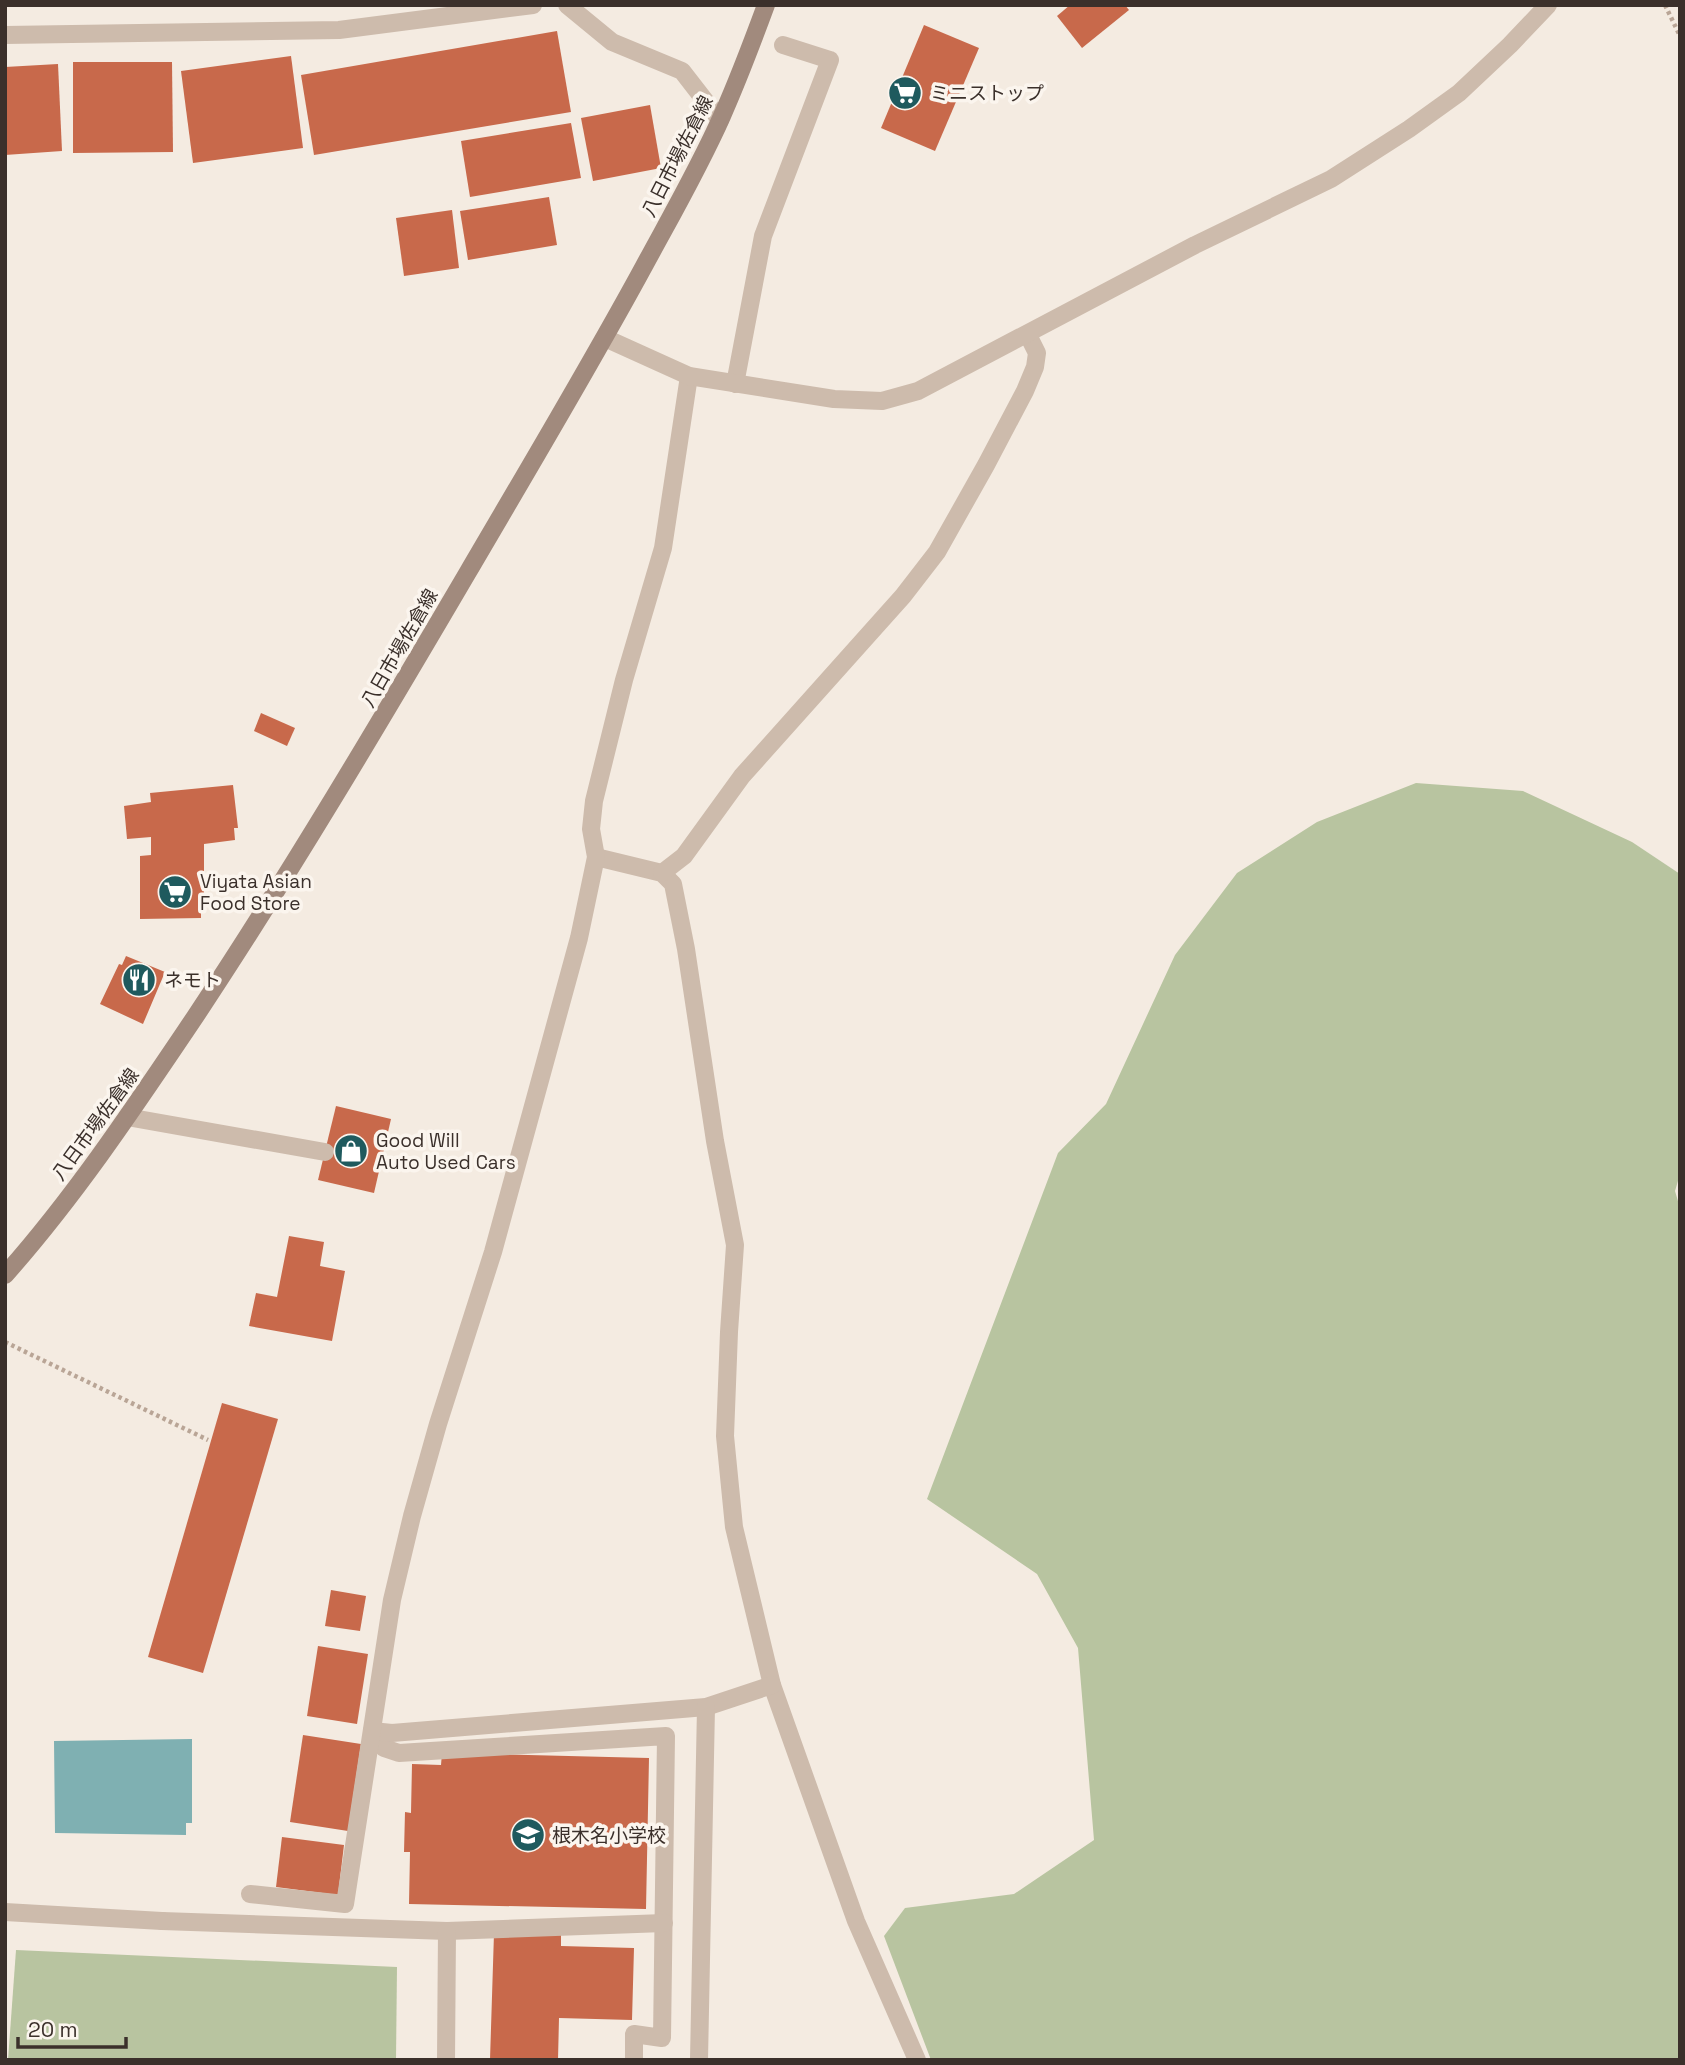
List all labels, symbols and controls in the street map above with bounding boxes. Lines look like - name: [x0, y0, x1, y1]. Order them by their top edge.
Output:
- supermarket icon: ミニストップ: [886, 74, 924, 112]
- place label: ミニストップ: [930, 81, 1044, 106]
- street label: 八日市場佐倉線: [636, 91, 719, 221]
- street label: 八日市場佐倉線: [355, 584, 444, 712]
- place label: Viyata Asian Food Store: [200, 869, 312, 916]
- supermarket icon: Viyata Asian Food Store: [156, 873, 194, 911]
- restaurant icon: ネモト: [120, 961, 158, 999]
- place label: ネモト: [164, 968, 221, 993]
- street label: 八日市場佐倉線: [46, 1063, 145, 1185]
- place label: Good Will Auto Used Cars: [376, 1128, 516, 1175]
- shop icon: Good Will Auto Used Cars: [332, 1132, 370, 1170]
- school or university icon: 根木名小学校: [509, 1816, 547, 1854]
- place label: 根木名小学校: [552, 1823, 666, 1848]
- scale bar: [18, 2006, 126, 2050]
- text: 20 m: [28, 2016, 78, 2043]

